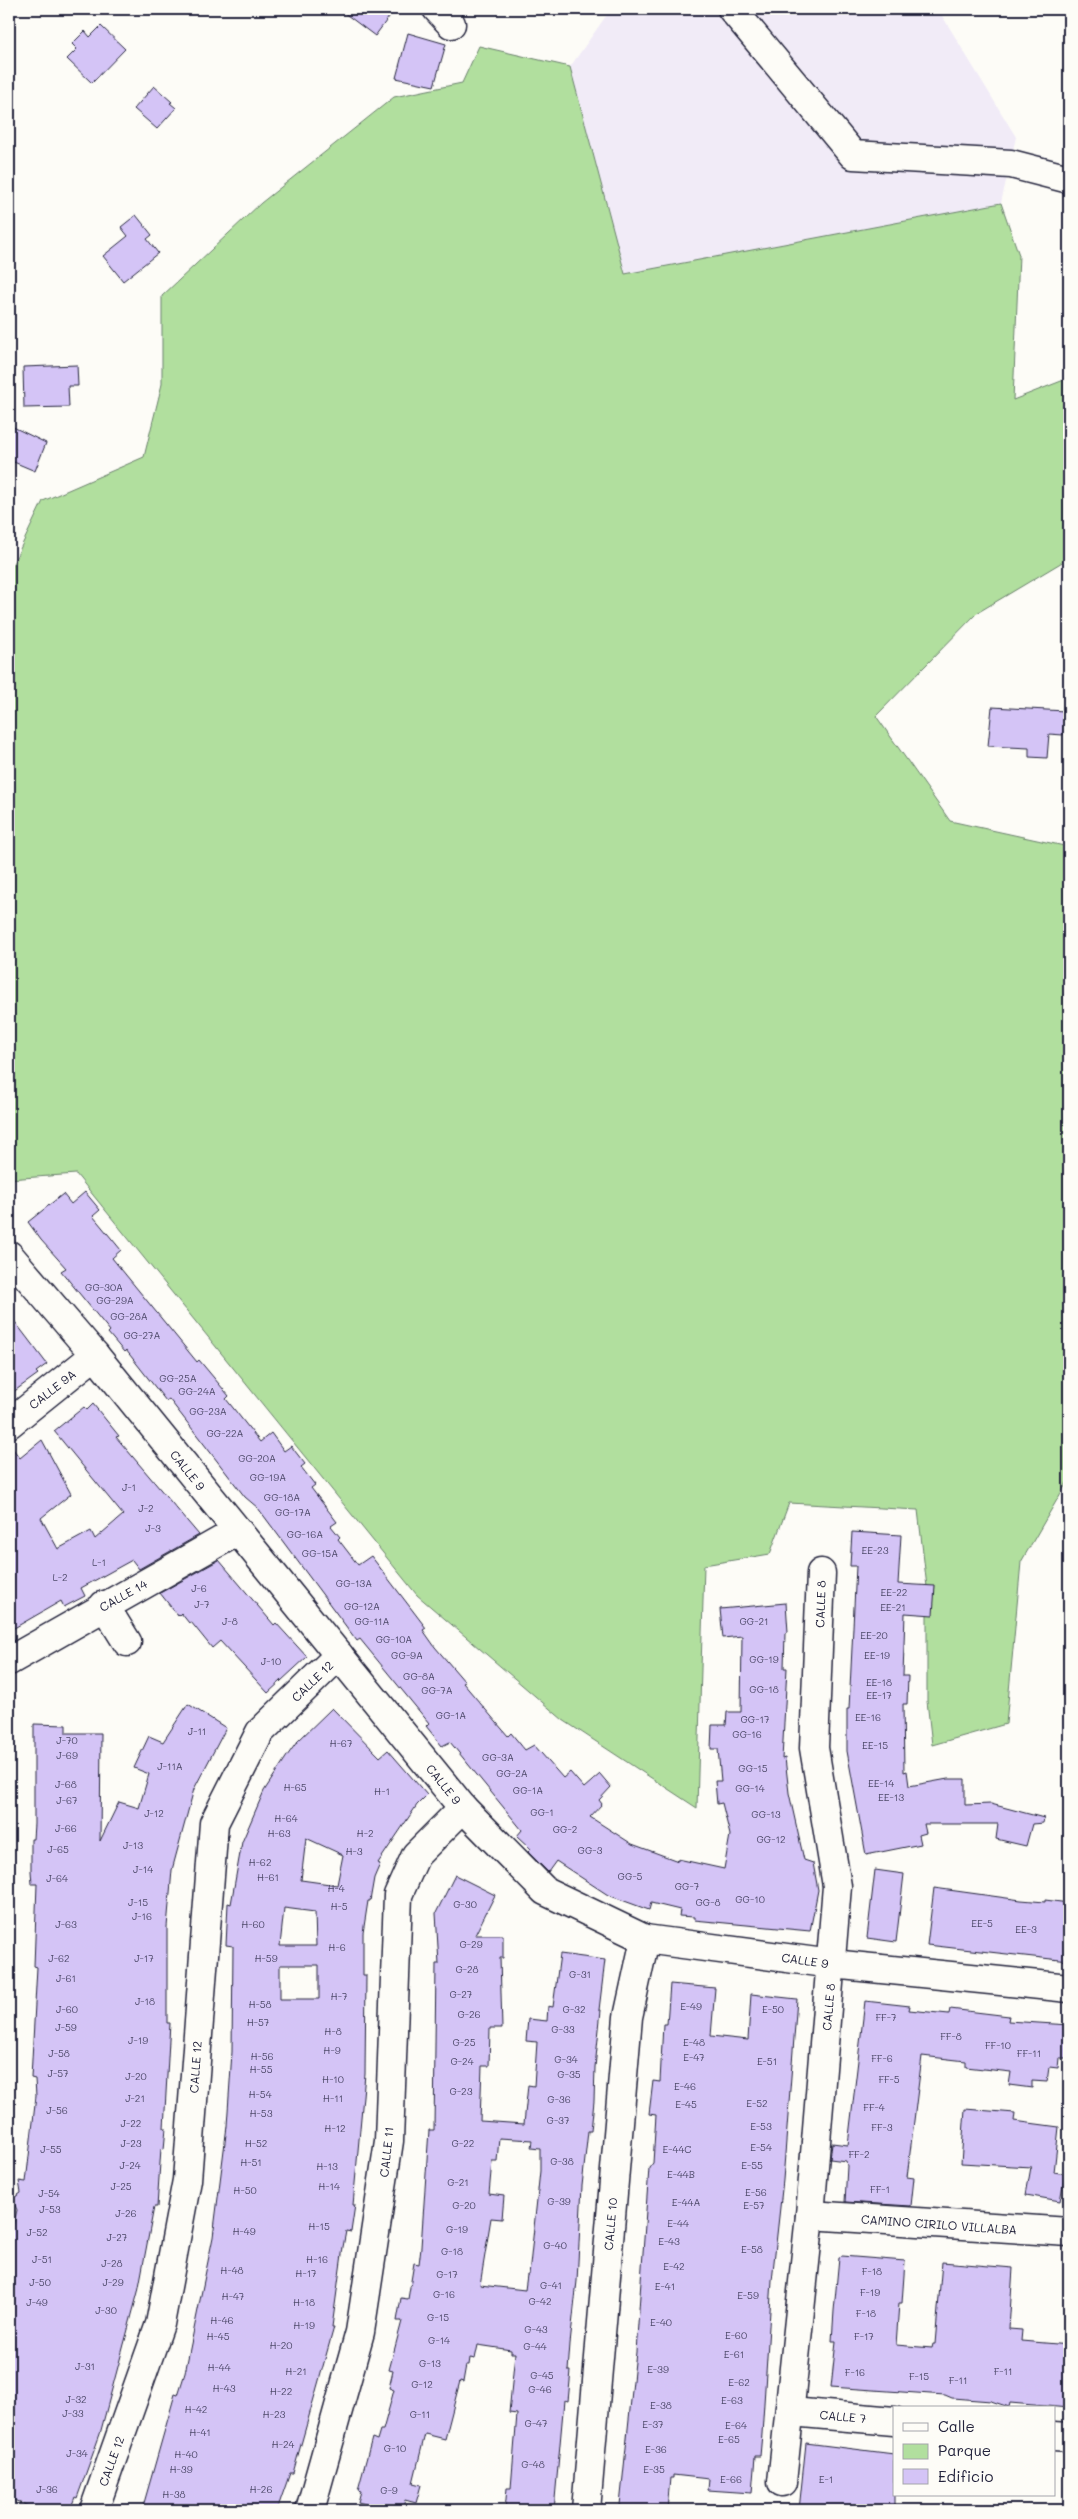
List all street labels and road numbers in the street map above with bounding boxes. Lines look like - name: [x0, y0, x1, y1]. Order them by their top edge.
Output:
- street label: CALLE 9A: [25, 1366, 79, 1412]
- street label: CALLE 9: [167, 1447, 209, 1493]
- street label: CALLE 14: [96, 1575, 150, 1615]
- street label: CALLE 8: [811, 1580, 829, 1628]
- street label: CALLE 12: [288, 1657, 336, 1705]
- street label: CALLE 9: [423, 1761, 465, 1807]
- street label: CALLE 9: [780, 1949, 830, 1971]
- street label: CALLE 8: [818, 1983, 838, 2031]
- street label: CALLE 12: [185, 2040, 205, 2094]
- street label: CALLE 11: [375, 2126, 397, 2178]
- street label: CALLE 10: [600, 2196, 620, 2251]
- street label: CAMINO CIRILO VILLALBA: [860, 2211, 1018, 2237]
- street label: CALLE 7: [819, 2406, 867, 2426]
- street label: CALLE 12: [95, 2434, 127, 2488]

